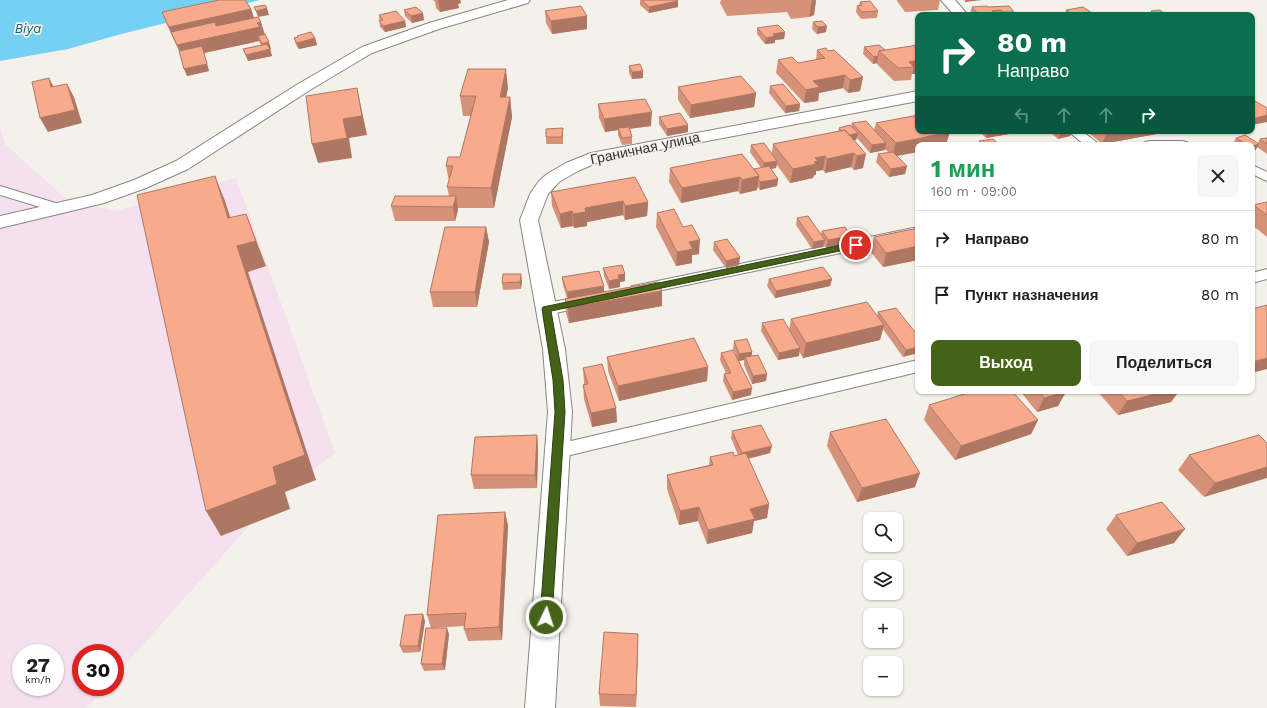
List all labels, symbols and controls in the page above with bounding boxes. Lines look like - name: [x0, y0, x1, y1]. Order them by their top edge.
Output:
- water label: Biya: [15, 21, 41, 36]
- text: 80 m: [997, 26, 1067, 59]
- icon: right: [931, 28, 983, 80]
- text: Направо: [997, 60, 1069, 81]
- icon: left: [1011, 104, 1033, 126]
- icon: ahead: [1053, 104, 1075, 126]
- icon: ahead: [1095, 104, 1117, 126]
- icon: right: [1137, 104, 1159, 126]
- street label: Граничная улица: [589, 129, 701, 167]
- text: 1 мин: [931, 155, 995, 183]
- button: close: [1197, 155, 1239, 197]
- text: 160 m · 09:00: [931, 184, 1017, 199]
- pin: [839, 228, 873, 262]
- icon: right: [931, 228, 953, 250]
- text: Направо: [965, 230, 1029, 248]
- text: 80 m: [1201, 230, 1239, 248]
- icon: arrive: [845, 234, 867, 256]
- icon: arrive: [931, 284, 953, 306]
- text: Пункт назначения: [965, 286, 1098, 304]
- text: 80 m: [1201, 286, 1239, 304]
- button: Выход: [931, 340, 1081, 386]
- button: Поделиться: [1089, 340, 1239, 386]
- map controls: [863, 512, 903, 696]
- button: search: [863, 512, 903, 552]
- button: layers: [863, 560, 903, 600]
- position arrow: [525, 596, 567, 638]
- button: +: [863, 608, 903, 648]
- speed limit sign: 30: [72, 644, 124, 696]
- text: 27: [26, 653, 50, 677]
- button: −: [863, 656, 903, 696]
- text: km/h: [25, 674, 51, 685]

